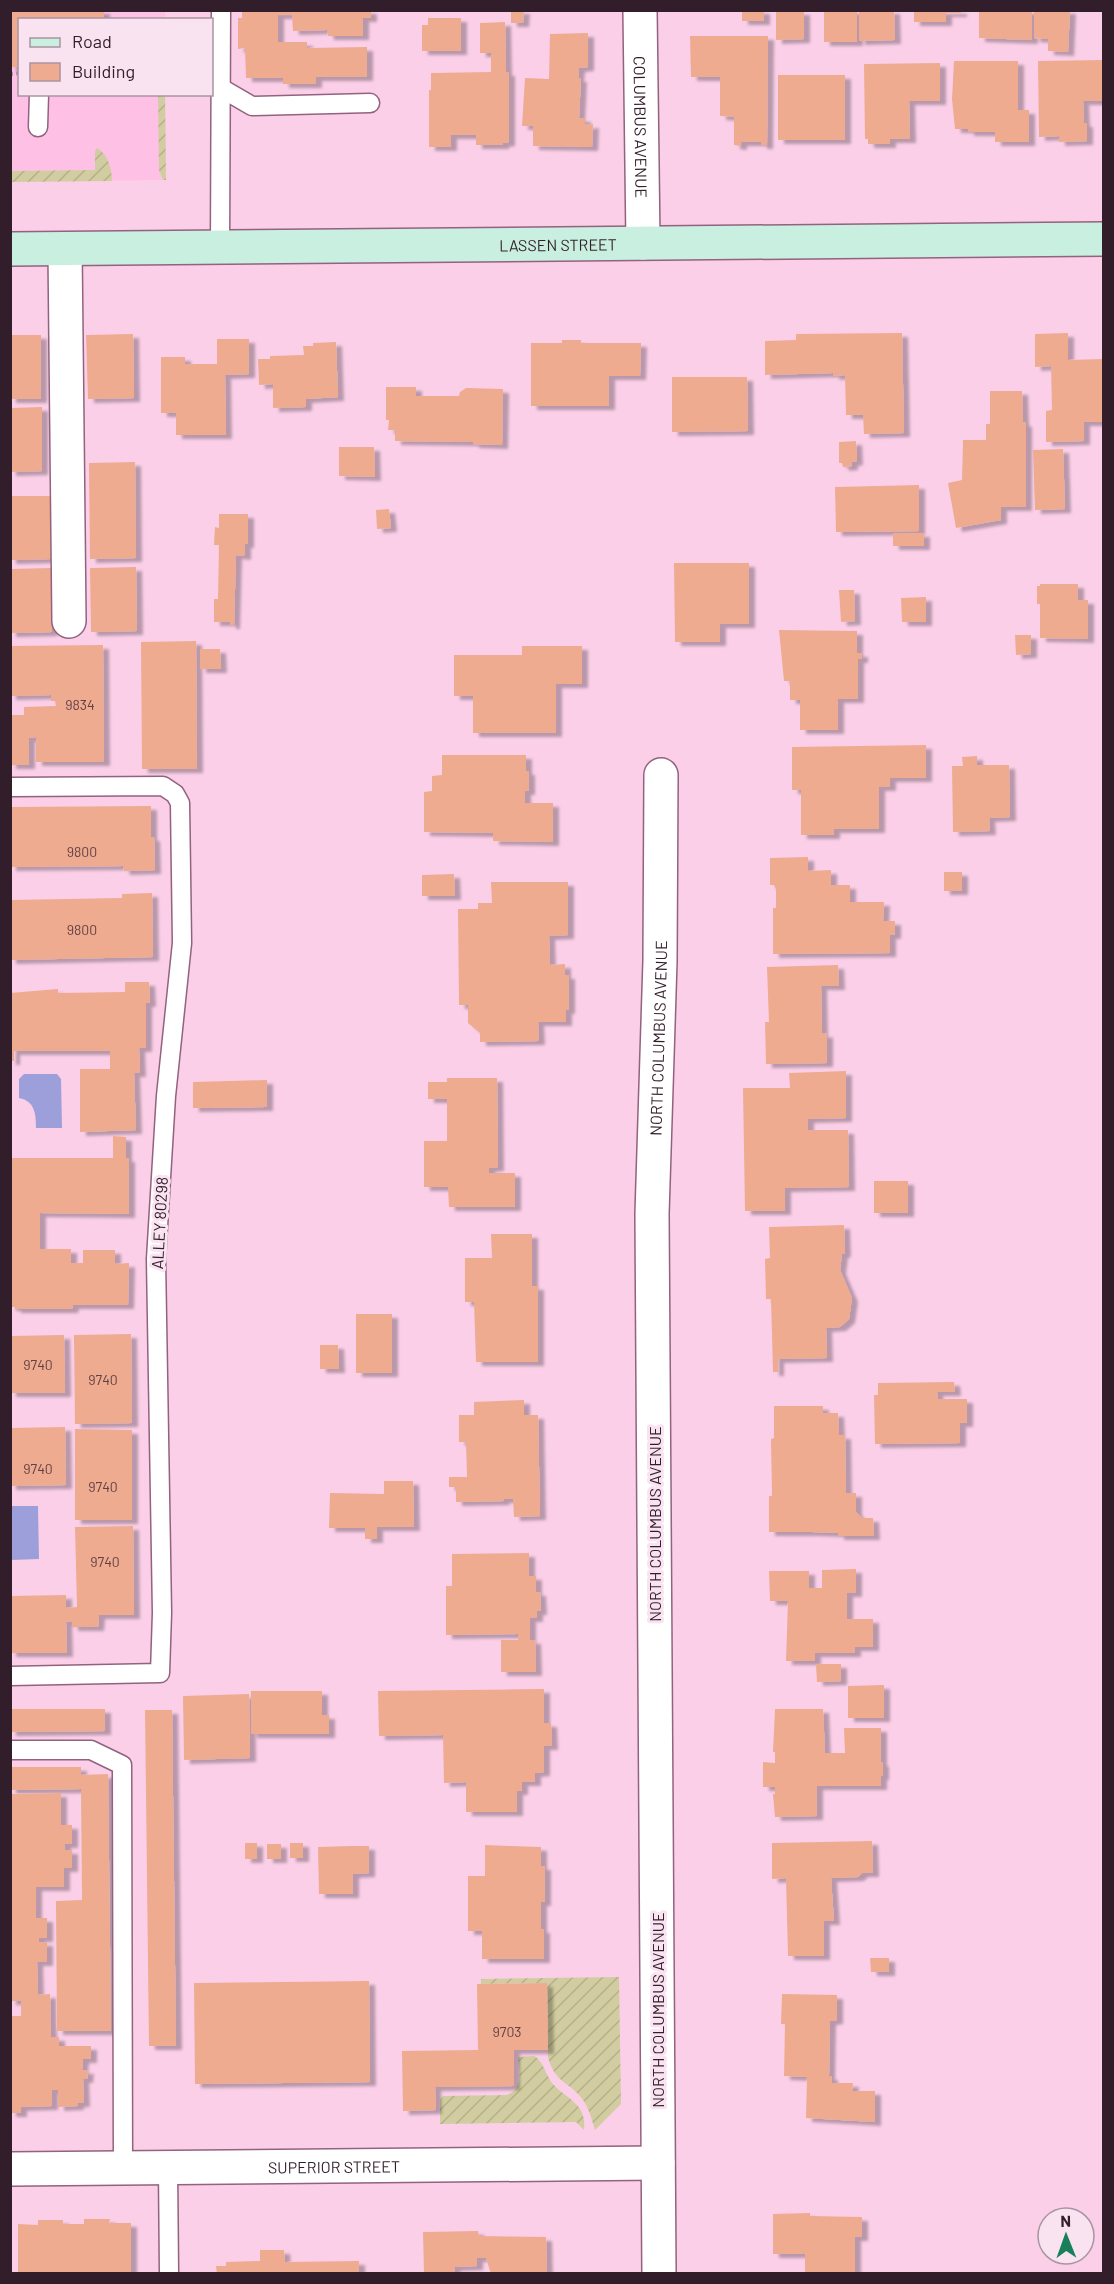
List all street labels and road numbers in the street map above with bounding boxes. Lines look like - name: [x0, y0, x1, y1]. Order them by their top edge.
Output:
- street label: COLUMBUS AVENUE: [631, 56, 652, 198]
- street label: LASSEN STREET: [499, 234, 617, 254]
- street label: NORTH COLUMBUS AVENUE: [645, 940, 670, 1136]
- street label: ALLEY 80298: [147, 1176, 171, 1270]
- street label: NORTH COLUMBUS AVENUE: [645, 1426, 664, 1622]
- street label: NORTH COLUMBUS AVENUE: [648, 1912, 667, 2108]
- street label: SUPERIOR STREET: [268, 2156, 400, 2176]

